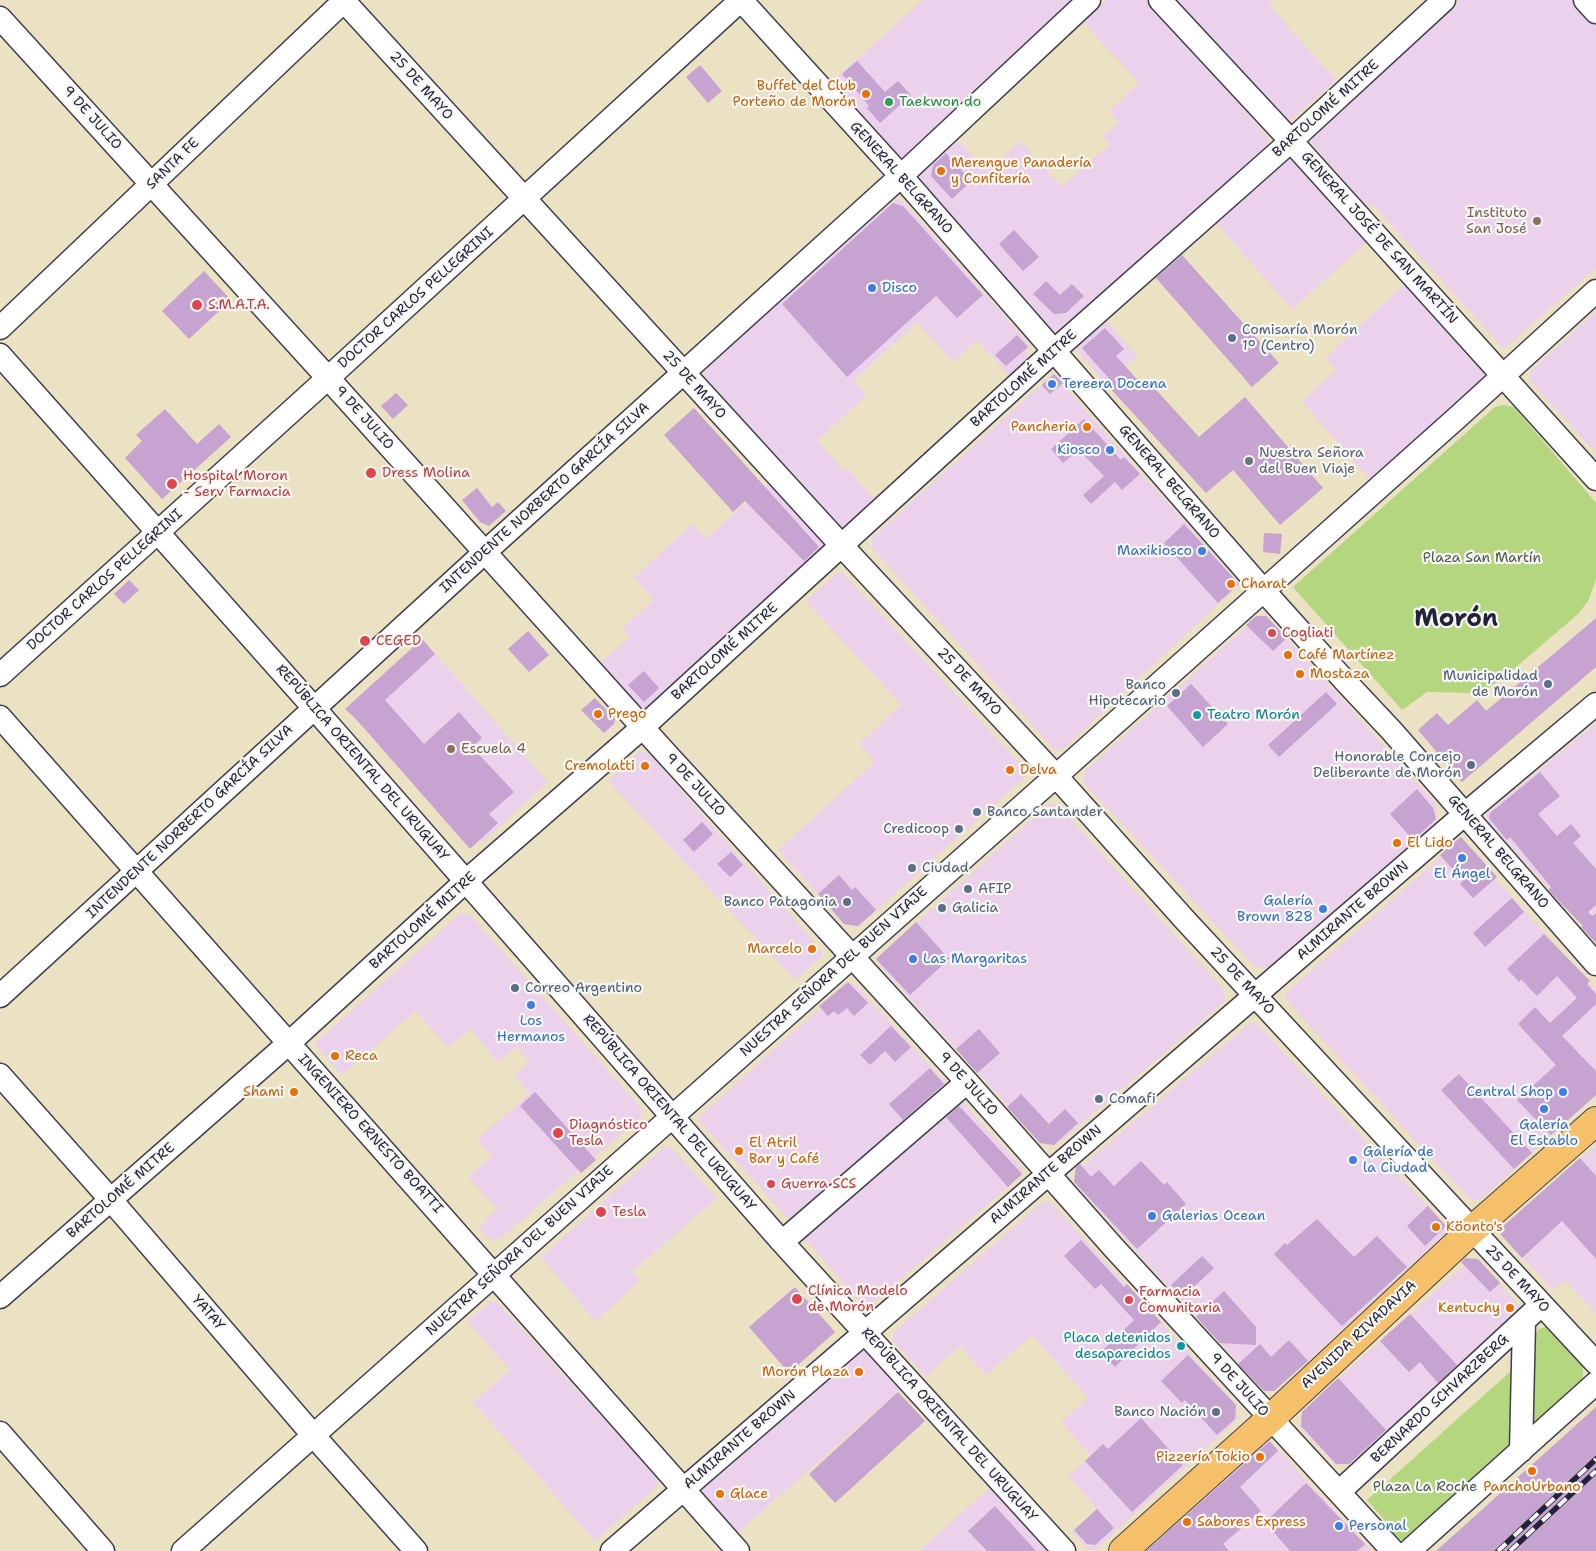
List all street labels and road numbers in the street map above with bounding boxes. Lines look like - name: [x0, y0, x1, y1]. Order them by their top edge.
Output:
- street label: 25 DE MAYO: [386, 48, 456, 124]
- street label: BARTOLOMÉ MITRE: [1269, 57, 1383, 161]
- street label: 9 DE JULIO: [59, 83, 125, 153]
- street label: GENERAL BELGRANO: [846, 118, 956, 238]
- street label: SANTA FE: [143, 135, 203, 193]
- street label: GENERAL JOSÉ DE SAN MARTÍN: [1297, 148, 1461, 328]
- street label: DOCTOR CARLOS PELLEGRINI: [335, 224, 497, 372]
- street label: BARTOLOMÉ MITRE: [967, 327, 1081, 431]
- street label: 25 DE MAYO: [659, 347, 729, 423]
- street label: 9 DE JULIO: [331, 383, 397, 453]
- street label: INTENDENTE NORBERTO GARCÍA SILVA: [437, 399, 653, 597]
- street label: GENERAL BELGRANO: [1115, 422, 1223, 542]
- street label: DOCTOR CARLOS PELLEGRINI: [24, 506, 186, 654]
- street label: BARTOLOMÉ MITRE: [668, 600, 782, 704]
- street label: 25 DE MAYO: [933, 645, 1005, 719]
- street label: REPÚBLICA ORIENTAL DEL URUGUAY: [272, 661, 452, 865]
- street label: INTENDENTE NORBERTO GARCÍA SILVA: [83, 722, 297, 922]
- street label: 9 DE JULIO: [662, 750, 728, 820]
- street label: GENERAL BELGRANO: [1444, 792, 1552, 912]
- street label: ALMIRANTE BROWN: [1294, 858, 1412, 964]
- street label: BARTOLOMÉ MITRE: [366, 869, 480, 973]
- street label: NUESTRA SEÑORA DEL BUEN VIAJE: [737, 883, 931, 1061]
- street label: 25 DE MAYO: [1206, 944, 1278, 1018]
- street label: REPÚBLICA ORIENTAL DEL URUGUAY: [579, 1011, 759, 1215]
- street label: 9 DE JULIO: [935, 1049, 1001, 1119]
- street label: INGENIERO ERNESTO BOATTI: [294, 1051, 446, 1217]
- street label: ALMIRANTE BROWN: [987, 1122, 1105, 1228]
- street label: BARTOLOMÉ MITRE: [64, 1140, 178, 1242]
- street label: NUESTRA SEÑORA DEL BUEN VIAJE: [423, 1162, 617, 1340]
- street label: 25 DE MAYO: [1481, 1242, 1553, 1316]
- street label: AVENIDA RIVADAVIA: [1298, 1277, 1420, 1393]
- street label: YATAY: [188, 1292, 228, 1334]
- street label: REPÚBLICA ORIENTAL DEL URUGUAY: [857, 1325, 1041, 1525]
- street label: BERNARDO SCHVARZBERG: [1368, 1331, 1512, 1467]
- street label: 9 DE JULIO: [1206, 1350, 1272, 1420]
- street label: ALMIRANTE BROWN: [681, 1387, 799, 1493]

